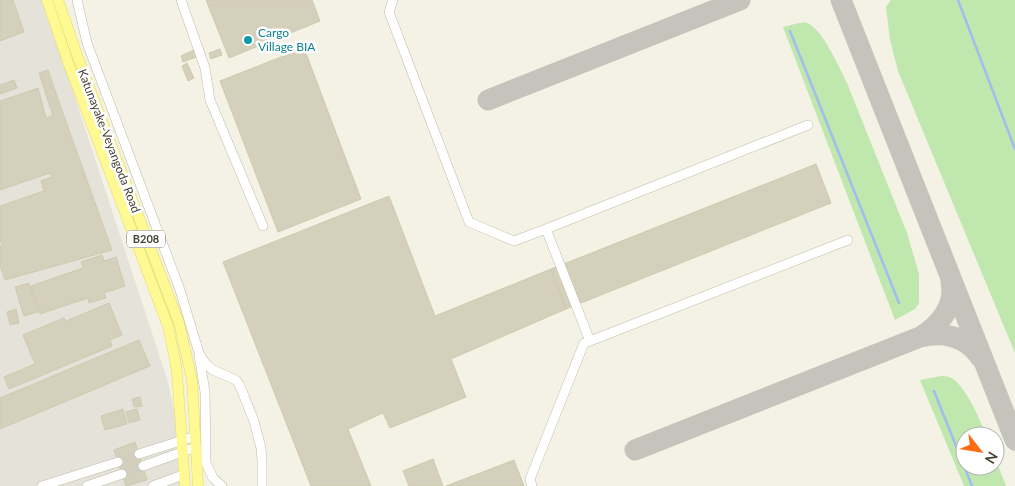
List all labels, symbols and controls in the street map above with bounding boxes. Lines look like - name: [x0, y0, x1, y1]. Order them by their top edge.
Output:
- place label: Cargo Village BIA: [258, 25, 316, 54]
- marker: Cargo Village BIA: [242, 34, 254, 46]
- street label: Katunayake-Veyangoda Road: [75, 67, 144, 215]
- road number: B208: [127, 230, 165, 248]
- north arrow: [955, 426, 1005, 476]
- text: N: [982, 449, 1002, 467]

